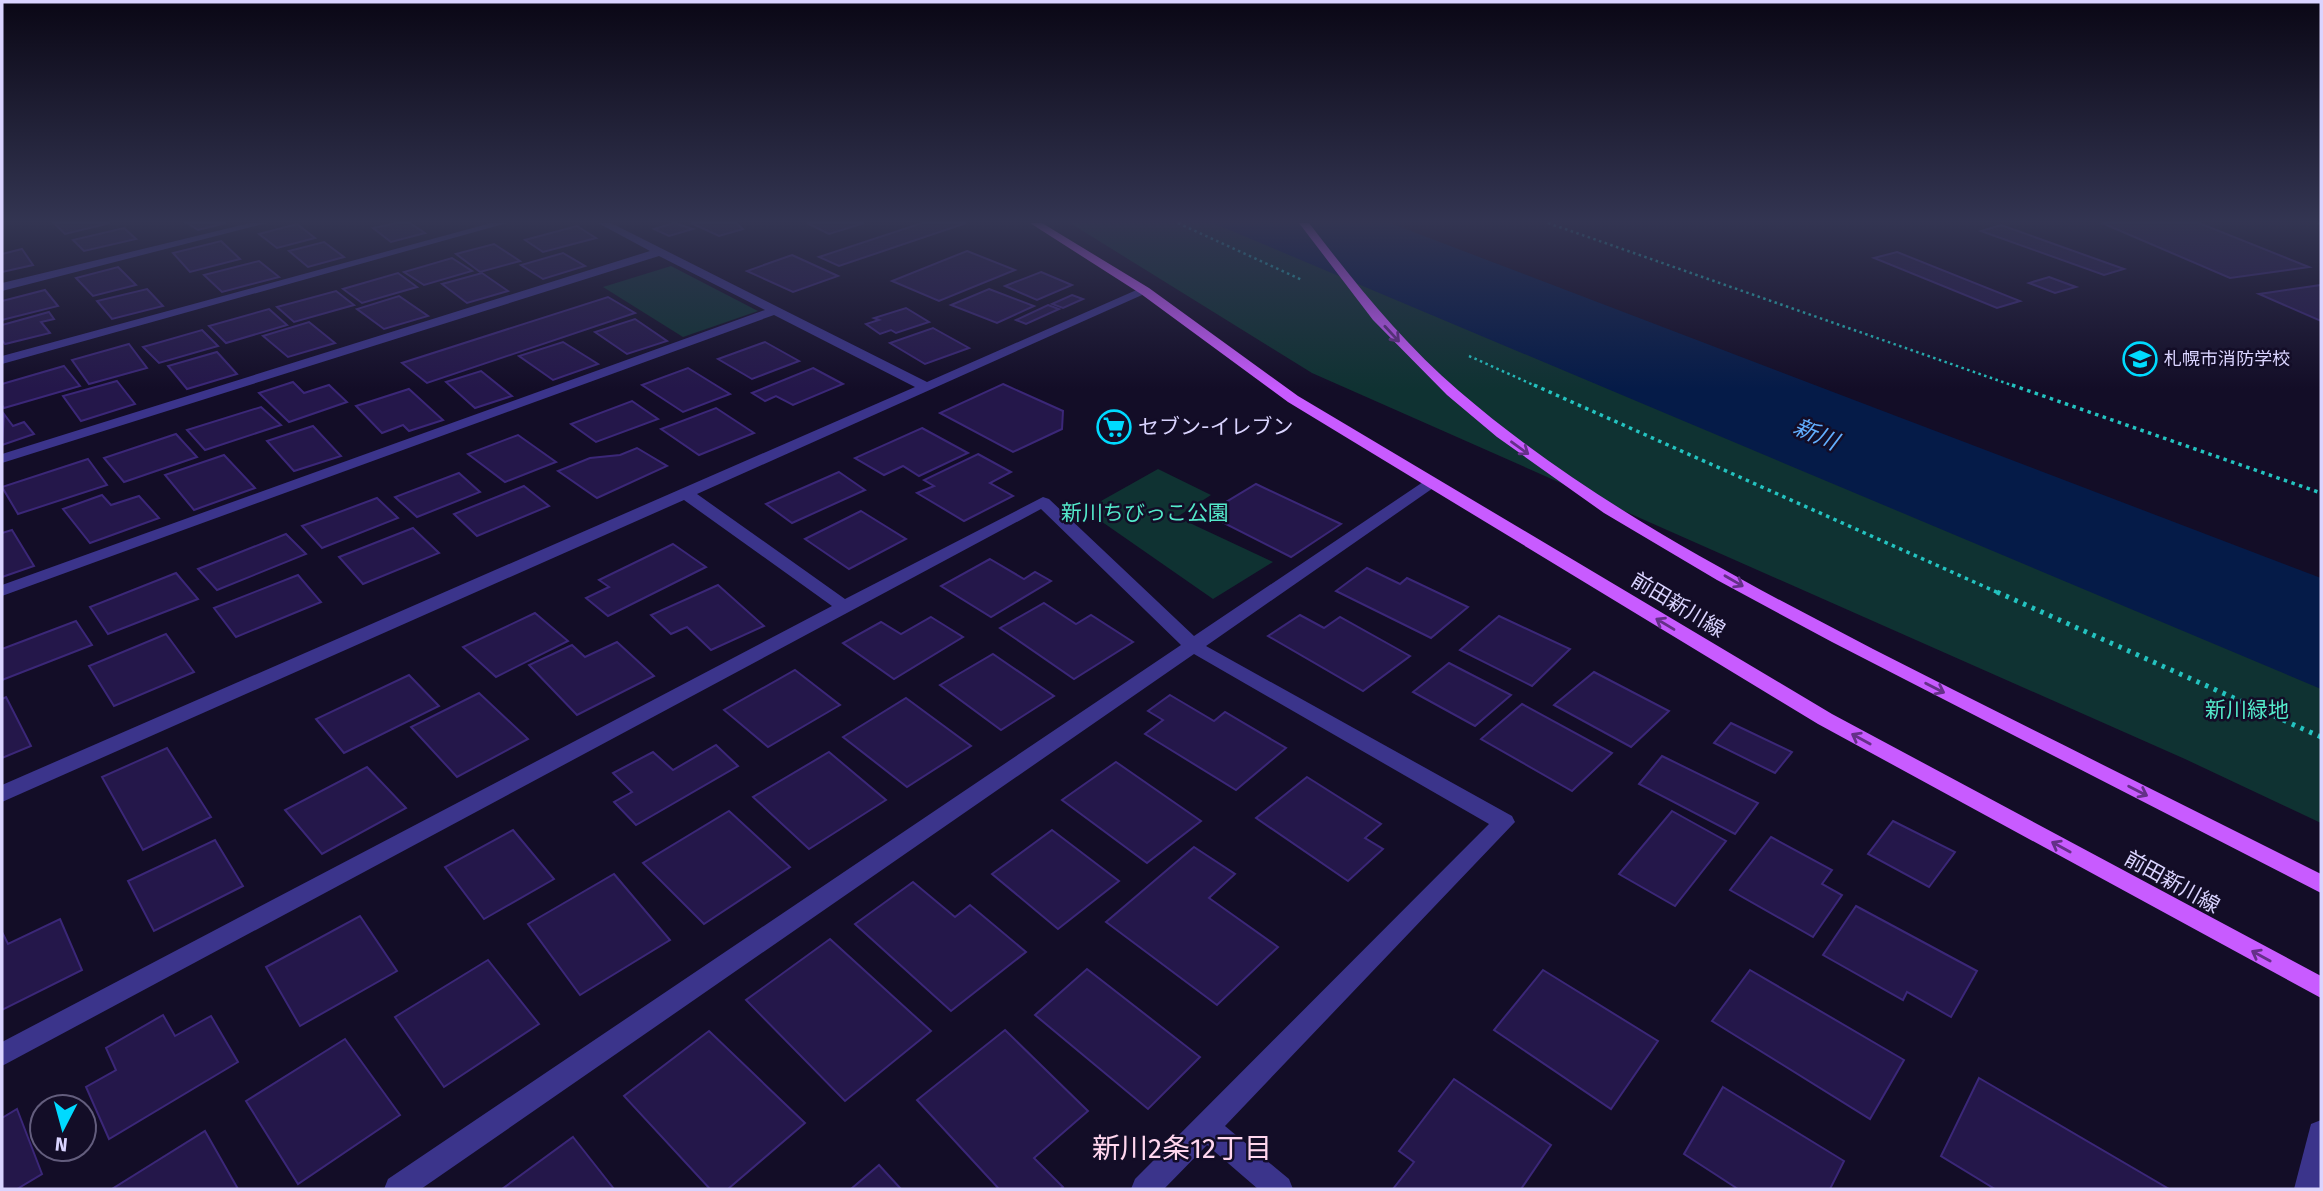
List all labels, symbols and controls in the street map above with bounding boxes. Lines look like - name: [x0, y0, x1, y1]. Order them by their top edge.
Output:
- one-way arrow: [1384, 325, 1400, 343]
- school or university icon: 札幌市消防学校: [2121, 340, 2159, 378]
- place label: 札幌市消防学校: [2164, 348, 2290, 370]
- supermarket icon: セブン-イレブン: [1095, 408, 1133, 446]
- water label: 新川: [1789, 412, 1845, 457]
- place label: セブン-イレブン: [1138, 414, 1293, 440]
- one-way arrow: [1511, 440, 1530, 455]
- park label: 新川ちびっこ公園: [1061, 500, 1229, 526]
- street label: 前田新川線: [1626, 567, 1730, 643]
- one-way arrow: [1724, 575, 1744, 589]
- one-way arrow: [1656, 616, 1676, 630]
- one-way arrow: [1924, 681, 1945, 695]
- park label: 新川緑地: [2205, 697, 2289, 723]
- one-way arrow: [1852, 731, 1872, 745]
- one-way arrow: [2127, 784, 2148, 798]
- one-way arrow: [2052, 840, 2072, 854]
- street label: 前田新川線: [2120, 845, 2224, 919]
- one-way arrow: [2252, 949, 2272, 963]
- north arrow: [28, 1093, 98, 1163]
- text: N: [54, 1132, 69, 1157]
- district label: 新川2条12丁目: [1092, 1132, 1272, 1165]

